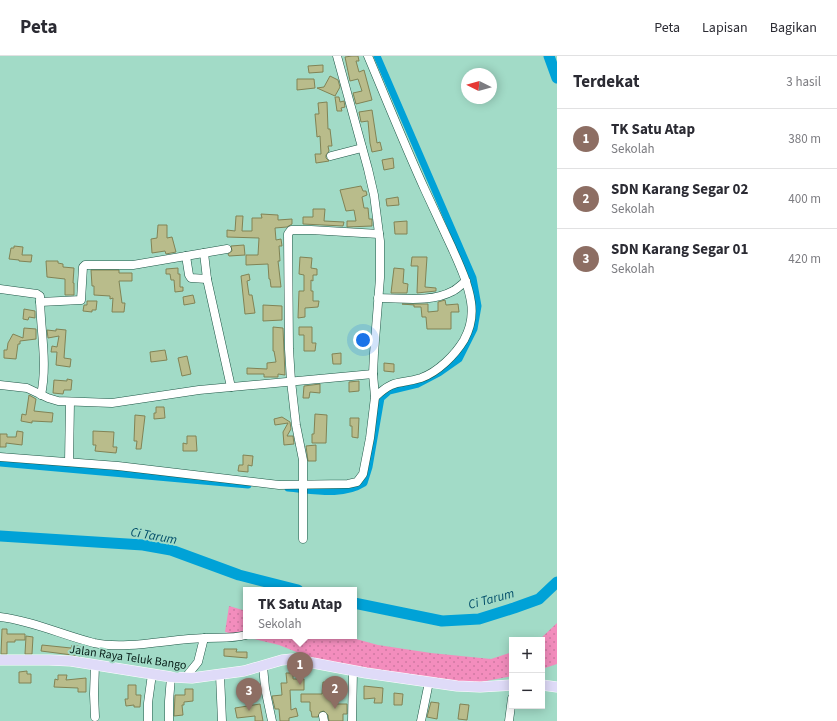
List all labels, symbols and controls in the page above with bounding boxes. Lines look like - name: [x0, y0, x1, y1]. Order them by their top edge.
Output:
- text: Peta: [20, 14, 57, 41]
- text: Peta: [654, 18, 680, 38]
- text: Lapisan: [702, 18, 748, 38]
- text: Bagikan: [770, 18, 817, 38]
- north arrow: [461, 68, 497, 104]
- text: Terdekat: [573, 70, 639, 94]
- text: 3 hasil: [786, 73, 821, 91]
- text: TK Satu Atap: [611, 119, 695, 140]
- text: 1: [583, 130, 589, 148]
- text: 380 m: [788, 130, 821, 148]
- text: Sekolah: [611, 140, 655, 158]
- text: SDN Karang Segar 02: [611, 179, 748, 200]
- text: 2: [583, 190, 589, 208]
- text: 400 m: [788, 190, 821, 208]
- text: Sekolah: [611, 200, 655, 218]
- text: SDN Karang Segar 01: [611, 239, 748, 260]
- text: 3: [583, 250, 589, 268]
- text: 420 m: [788, 250, 821, 268]
- text: Sekolah: [611, 260, 655, 278]
- your location: [353, 330, 373, 350]
- water label: Ci Tarum: [129, 523, 179, 549]
- water label: Ci Tarum: [466, 584, 516, 614]
- popup: [243, 587, 357, 639]
- text: TK Satu Atap: [258, 594, 342, 615]
- text: Sekolah: [258, 615, 302, 633]
- map controls: [509, 637, 545, 709]
- button: +: [509, 637, 545, 673]
- street label: Jalan Raya Teluk Bango: [68, 641, 188, 674]
- pin: 1: [287, 652, 313, 685]
- button: −: [509, 673, 545, 709]
- pin: 2: [322, 676, 348, 709]
- pin: 3: [236, 678, 262, 711]

